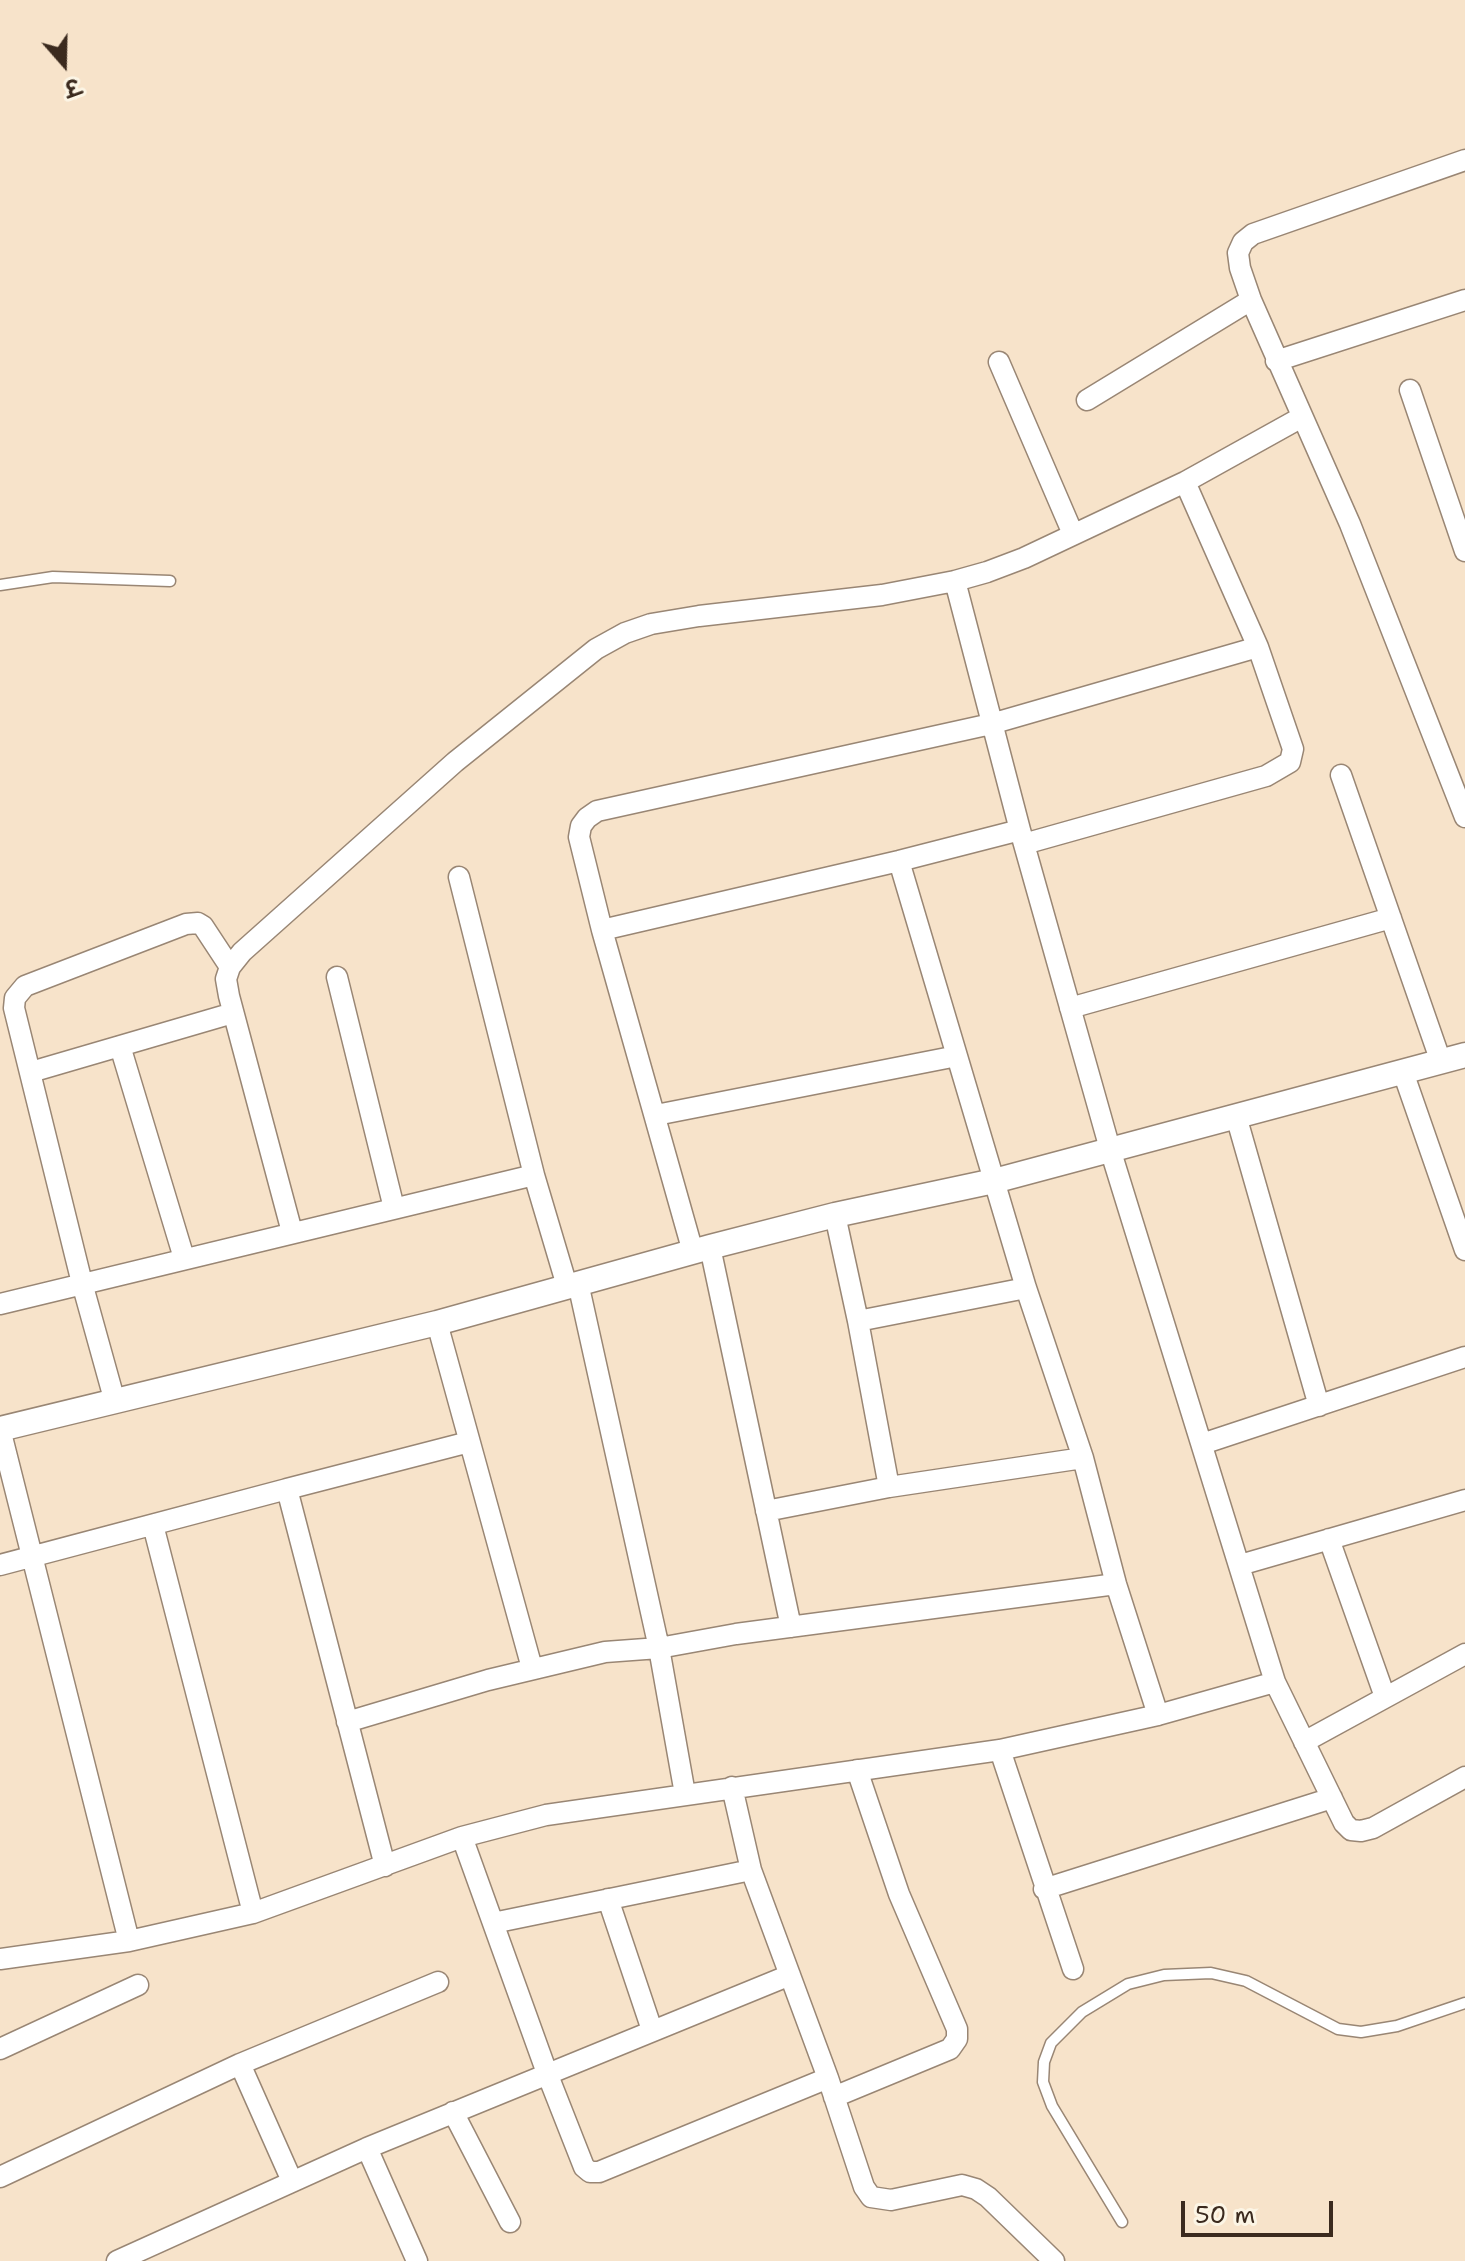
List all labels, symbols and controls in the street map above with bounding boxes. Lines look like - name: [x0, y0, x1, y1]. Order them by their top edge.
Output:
- north arrow: [24, 24, 104, 104]
- text: उ: [61, 71, 84, 103]
- scale bar: [1185, 2185, 1337, 2235]
- text: 50 m: [1195, 2199, 1255, 2231]

